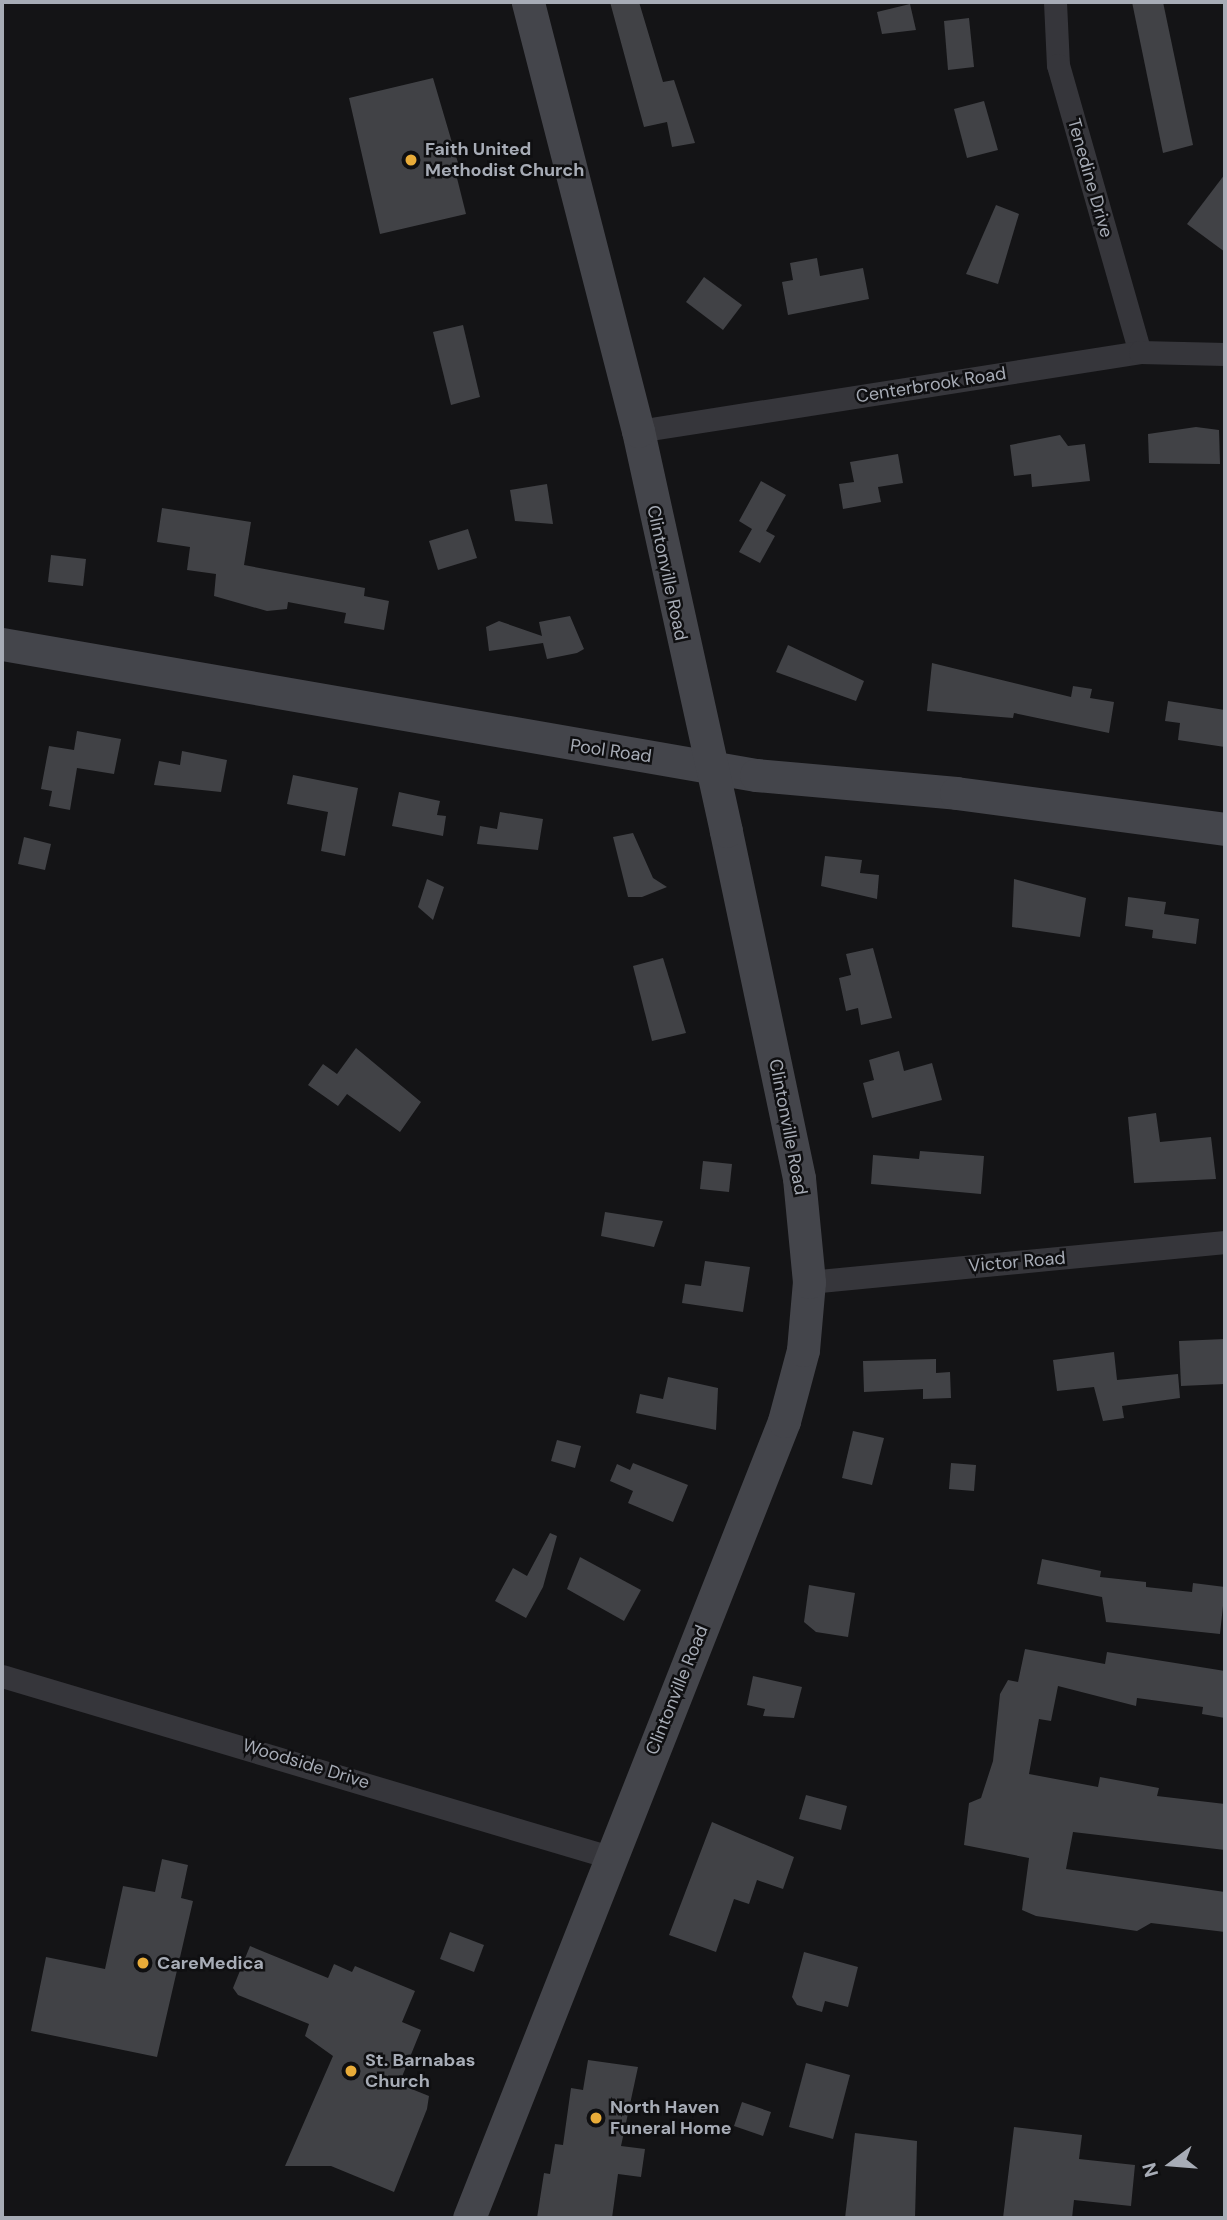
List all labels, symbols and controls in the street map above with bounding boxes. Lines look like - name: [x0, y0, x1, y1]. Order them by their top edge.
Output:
- street label: Tenedine Drive: [1063, 116, 1117, 240]
- place label: Faith United Methodist Church: [425, 139, 584, 182]
- marker: Faith United Methodist Church: [403, 152, 419, 168]
- street label: Centerbrook Road: [854, 362, 1008, 408]
- street label: Clintonville Road: [642, 503, 692, 643]
- street label: Pool Road: [569, 735, 653, 767]
- street label: Clintonville Road: [764, 1057, 812, 1197]
- street label: Victor Road: [968, 1247, 1066, 1277]
- street label: Clintonville Road: [641, 1622, 713, 1758]
- street label: Woodside Drive: [240, 1734, 372, 1794]
- place label: CareMedica: [157, 1952, 264, 1974]
- marker: CareMedica: [135, 1955, 151, 1971]
- place label: St. Barnabas Church: [365, 2050, 475, 2092]
- marker: St. Barnabas Church: [343, 2063, 359, 2079]
- place label: North Haven Funeral Home: [610, 2097, 732, 2140]
- marker: North Haven Funeral Home: [588, 2110, 604, 2126]
- north arrow: [1136, 2129, 1206, 2199]
- text: N: [1136, 2160, 1164, 2180]

